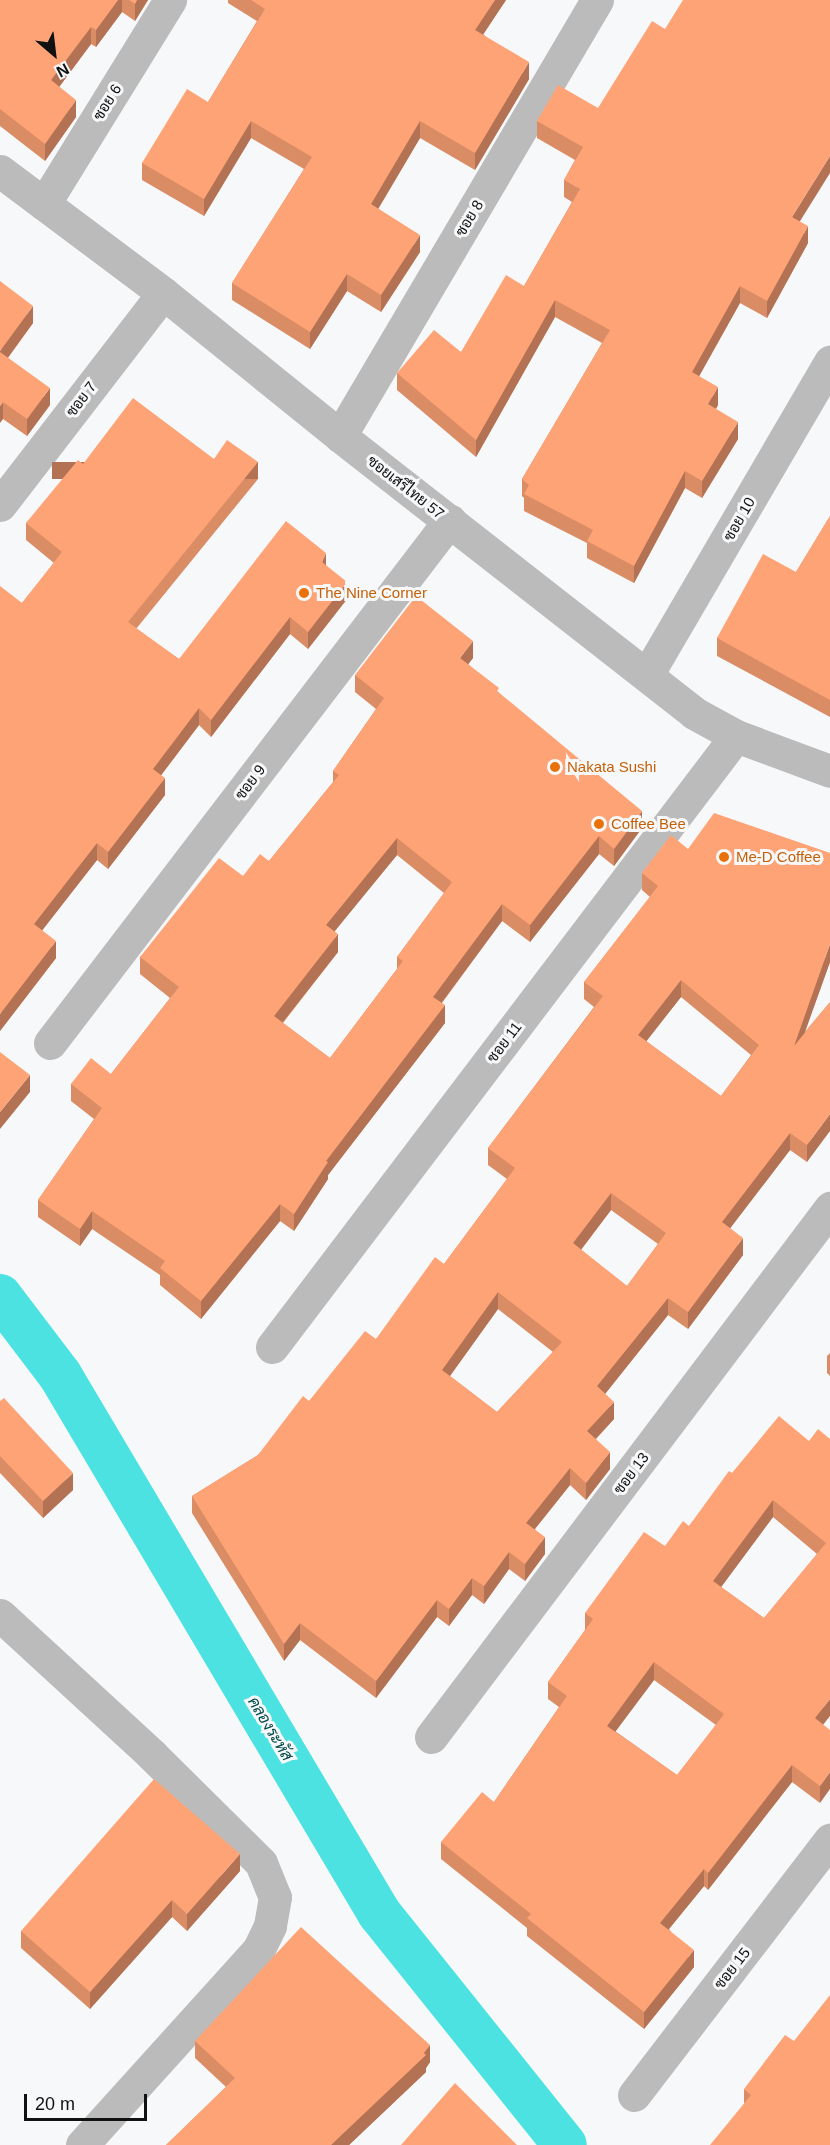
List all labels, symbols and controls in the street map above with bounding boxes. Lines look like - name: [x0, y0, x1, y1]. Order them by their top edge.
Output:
- north arrow: [24, 24, 84, 84]
- text: N: [54, 60, 72, 81]
- street label: ซอย 6: [89, 81, 125, 123]
- street label: ซอย 8: [451, 197, 487, 239]
- street label: ซอย 7: [62, 378, 100, 420]
- street label: ซอยเสรีไทย 57: [364, 451, 448, 523]
- street label: ซอย 10: [719, 494, 759, 544]
- place label: The Nine Corner: [316, 584, 427, 602]
- marker: The Nine Corner: [297, 586, 311, 600]
- place label: Nakata Sushi: [567, 758, 656, 776]
- marker: Nakata Sushi: [548, 760, 562, 774]
- street label: ซอย 9: [231, 761, 269, 803]
- place label: Coffee Bee: [611, 815, 686, 833]
- marker: Coffee Bee: [592, 817, 606, 831]
- place label: Me-D Coffee: [736, 848, 821, 866]
- marker: Me-D Coffee: [717, 850, 731, 864]
- street label: ซอย 11: [483, 1018, 525, 1066]
- street label: ซอย 13: [610, 1449, 652, 1497]
- water label: คลองระหัส: [243, 1693, 297, 1765]
- street label: ซอย 15: [710, 1944, 754, 1992]
- scale bar: [27, 2082, 150, 2120]
- text: 20 m: [35, 2094, 75, 2114]

